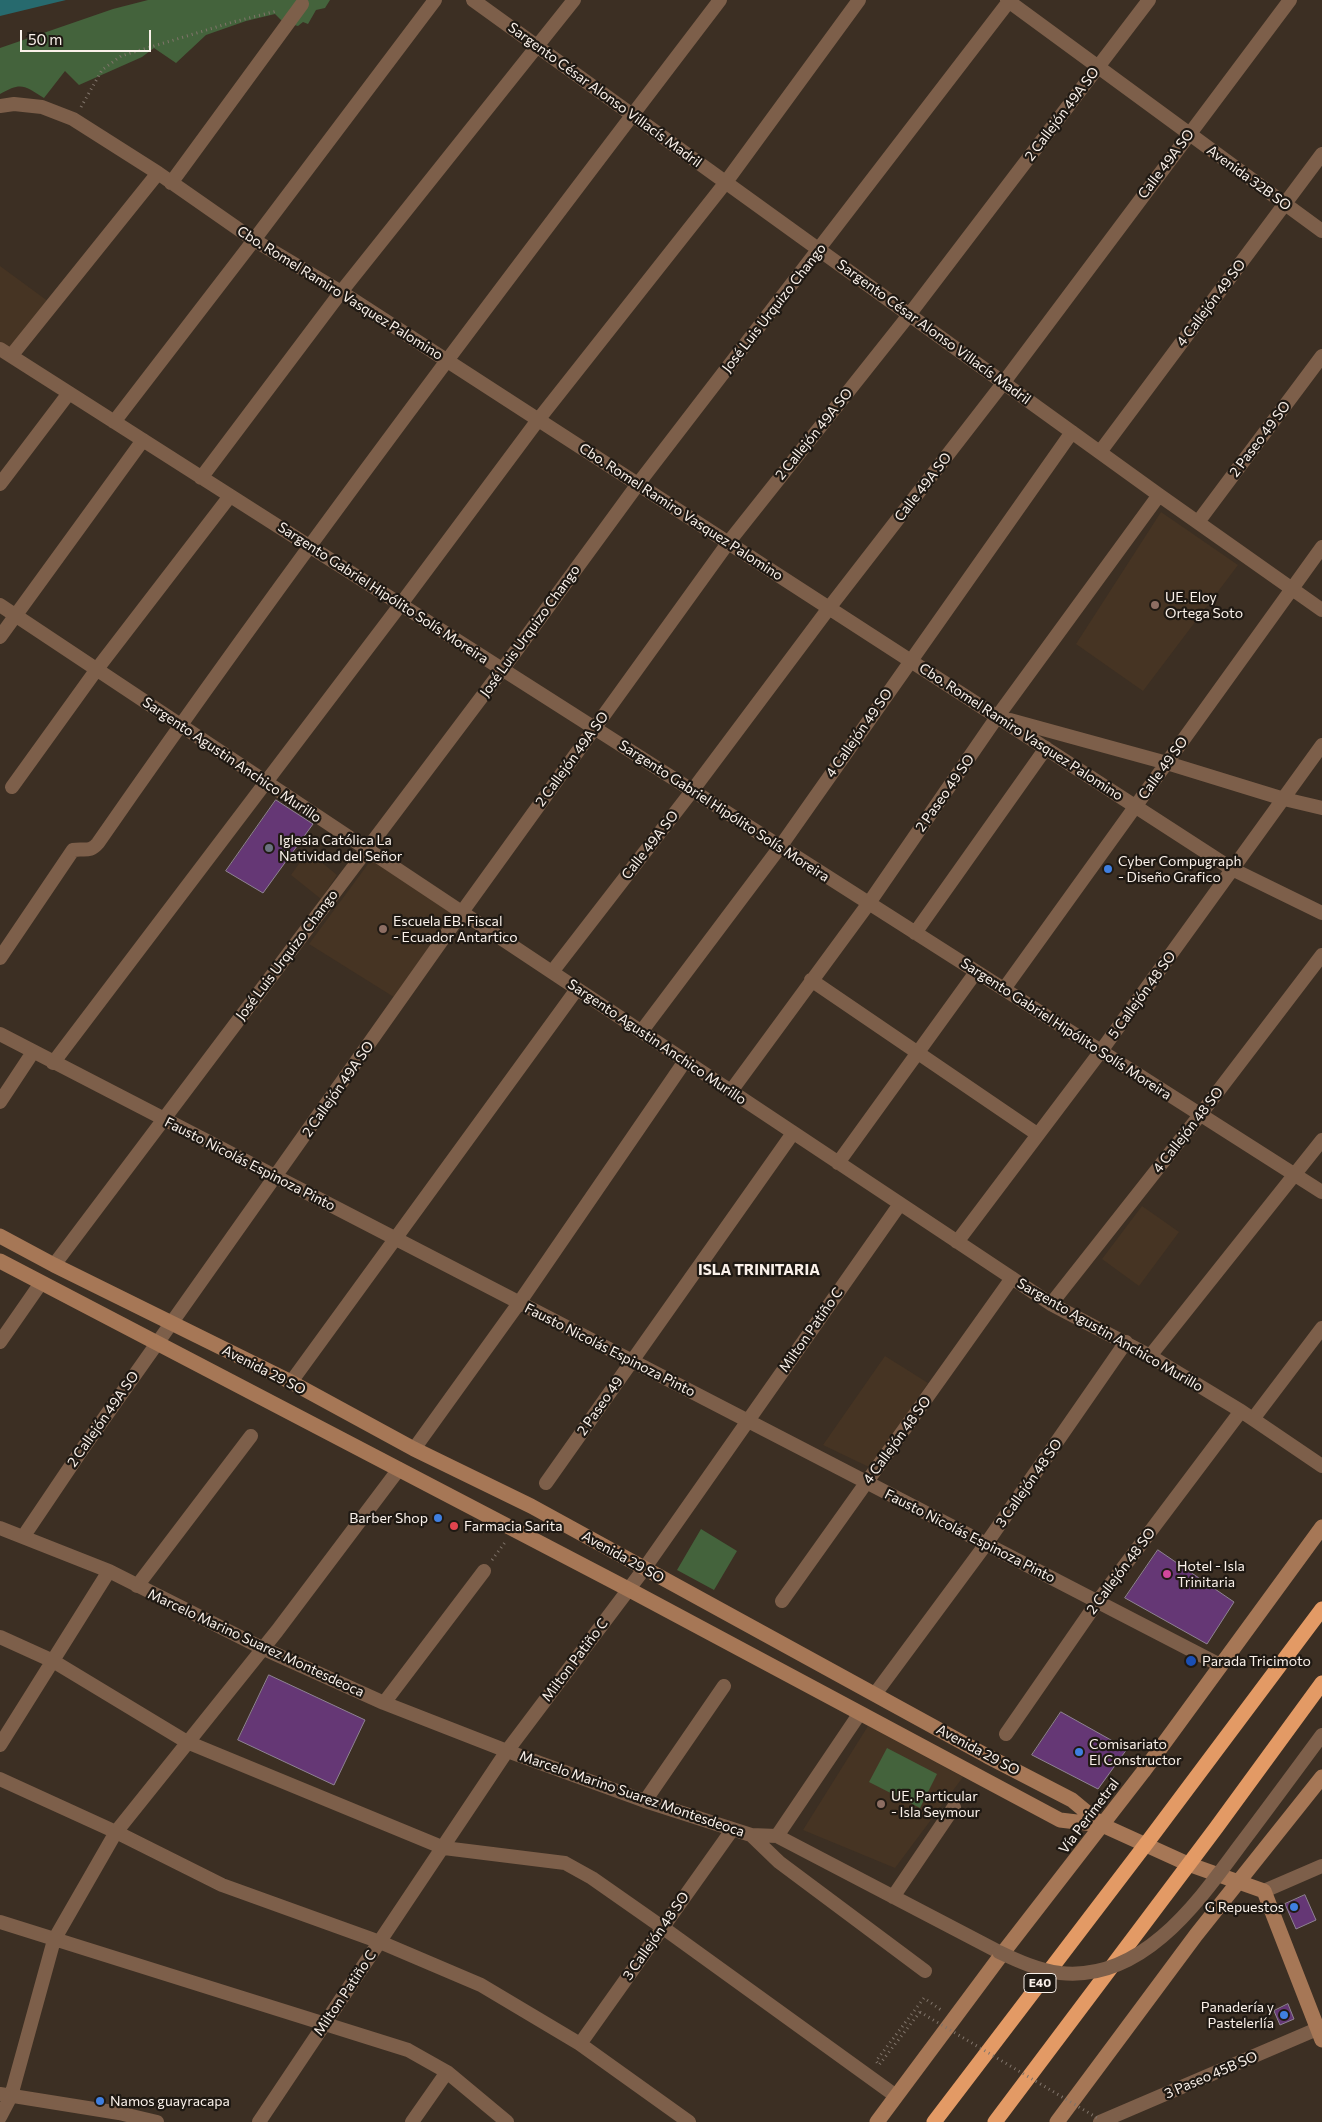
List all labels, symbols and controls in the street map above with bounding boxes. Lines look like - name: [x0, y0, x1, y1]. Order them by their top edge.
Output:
- street label: Sargento César Alonso Villacís Madril: [505, 19, 705, 171]
- scale bar: [22, 20, 154, 52]
- text: 50 m: [28, 30, 62, 48]
- street label: 2 Callejón 49A SO: [1021, 64, 1103, 164]
- street label: Calle 49A SO: [1134, 126, 1198, 202]
- street label: Avenida 32B SO: [1204, 142, 1294, 214]
- street label: Cbo. Romel Ramiro Vasquez Palomino: [234, 222, 446, 364]
- street label: José Luis Urquizo Chango: [718, 240, 830, 376]
- street label: Sargento César Alonso Villacís Madril: [834, 256, 1034, 408]
- street label: 4 Callejón 49 SO: [1173, 256, 1249, 350]
- street label: 2 Callejón 49A SO: [772, 385, 856, 483]
- street label: 2 Paseo 49 SO: [1226, 398, 1294, 480]
- street label: Cbo. Romel Ramiro Vasquez Palomino: [576, 440, 786, 584]
- street label: Calle 49A SO: [891, 449, 955, 525]
- street label: Sargento Gabriel Hipólito Solís Moreira: [275, 519, 491, 667]
- street label: José Luis Urquizo Chango: [476, 562, 584, 700]
- place label: UE. Eloy Ortega Soto: [1165, 589, 1243, 622]
- marker: UE. Eloy Ortega Soto: [1149, 599, 1161, 611]
- street label: Cbo. Romel Ramiro Vasquez Palomino: [916, 660, 1126, 804]
- street label: 4 Callejón 49 SO: [822, 685, 896, 781]
- street label: Sargento Agustin Anchico Murillo: [139, 694, 325, 826]
- street label: 2 Callejón 49A SO: [532, 708, 612, 810]
- street label: Calle 49 SO: [1135, 733, 1191, 803]
- street label: Sargento Gabriel Hipólito Solís Moreira: [616, 737, 832, 885]
- street label: 2 Paseo 49 SO: [912, 751, 978, 835]
- street label: Calle 49A SO: [618, 807, 682, 883]
- place label: Iglesia Católica La Natividad del Señor: [279, 832, 402, 864]
- marker: Iglesia Católica La Natividad del Señor: [263, 842, 275, 854]
- place label: Cyber Compugraph - Diseño Grafico: [1118, 853, 1241, 886]
- marker: Cyber Compugraph - Diseño Grafico: [1102, 863, 1114, 875]
- street label: José Luis Urquizo Chango: [232, 886, 342, 1024]
- place label: Escuela EB. Fiscal - Ecuador Antartico: [393, 913, 518, 946]
- marker: Escuela EB. Fiscal - Ecuador Antartico: [377, 923, 389, 935]
- street label: 5 Callejón 48 SO: [1105, 948, 1179, 1042]
- street label: Sargento Gabriel Hipólito Solís Moreira: [958, 955, 1174, 1103]
- street label: Sargento Agustin Anchico Murillo: [564, 976, 750, 1108]
- street label: 2 Callejón 49A SO: [299, 1038, 377, 1140]
- street label: 4 Callejón 48 SO: [1149, 1084, 1227, 1176]
- street label: Fausto Nicolás Espinoza Pinto: [162, 1114, 338, 1214]
- district label: ISLA TRINITARIA: [698, 1261, 820, 1279]
- street label: Sargento Agustin Anchico Murillo: [1014, 1275, 1206, 1395]
- street label: Milton Patiño C: [776, 1284, 846, 1376]
- street label: Fausto Nicolás Espinoza Pinto: [522, 1300, 698, 1400]
- street label: Avenida 29 SO: [219, 1342, 309, 1398]
- street label: 2 Callejón 49A SO: [64, 1368, 142, 1470]
- street label: 2 Paseo 49: [574, 1373, 626, 1439]
- street label: 4 Callejón 48 SO: [860, 1393, 934, 1487]
- street label: 3 Callejón 48 SO: [992, 1436, 1066, 1530]
- street label: Fausto Nicolás Espinoza Pinto: [882, 1486, 1058, 1586]
- place label: Barber Shop: [349, 1510, 428, 1526]
- marker: Barber Shop: [432, 1512, 444, 1524]
- place label: Farmacia Sarita: [464, 1518, 563, 1534]
- marker: Farmacia Sarita: [448, 1520, 460, 1532]
- street label: 2 Callejón 48 SO: [1083, 1525, 1159, 1617]
- street label: Avenida 29 SO: [579, 1527, 667, 1587]
- place label: Hotel - Isla Trinitaria: [1177, 1558, 1245, 1590]
- marker: Hotel - Isla Trinitaria: [1161, 1568, 1173, 1580]
- street label: Marcelo Marino Suarez Montesdeoca: [145, 1585, 367, 1701]
- street label: Milton Patiño C: [538, 1615, 612, 1705]
- place label: Parada Tricimoto: [1202, 1653, 1311, 1669]
- marker: Parada Tricimoto: [1184, 1654, 1198, 1668]
- street label: Avenida 29 SO: [934, 1721, 1022, 1779]
- place label: Comisariato El Constructor: [1089, 1736, 1182, 1768]
- marker: Comisariato El Constructor: [1073, 1746, 1085, 1758]
- street label: Marcelo Marino Suarez Montesdeoca: [517, 1748, 747, 1840]
- street label: Vía Perimetral: [1055, 1775, 1123, 1857]
- place label: UE. Particular - Isla Seymour: [891, 1788, 980, 1820]
- marker: UE. Particular - Isla Seymour: [875, 1798, 887, 1810]
- street label: 3 Callejón 48 SO: [619, 1889, 693, 1983]
- place label: G Repuestos: [1205, 1899, 1284, 1915]
- marker: G Repuestos: [1288, 1901, 1300, 1913]
- street label: Milton Patiño C: [310, 1947, 380, 2039]
- road number: E40: [1024, 1974, 1056, 1992]
- place label: Panadería y Pastelerlía: [1201, 1999, 1274, 2031]
- marker: Panadería y Pastelerlía: [1278, 2009, 1290, 2021]
- street label: 3 Paseo 45B SO: [1162, 2048, 1260, 2102]
- place label: Namos guayracapa: [110, 2093, 230, 2109]
- marker: Namos guayracapa: [94, 2095, 106, 2107]

